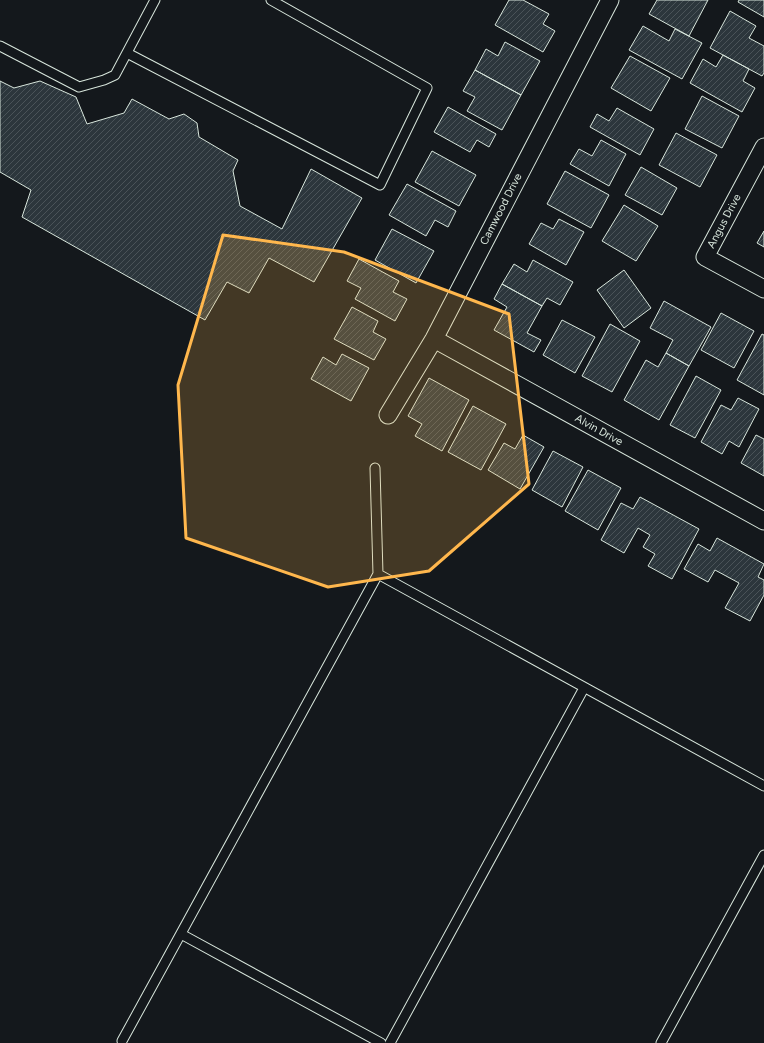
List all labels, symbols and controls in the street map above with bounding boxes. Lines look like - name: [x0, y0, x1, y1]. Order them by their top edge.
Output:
- street label: Camwood Drive: [477, 171, 525, 247]
- street label: Angus Drive: [704, 192, 744, 250]
- street label: Alvin Drive: [573, 412, 625, 448]

